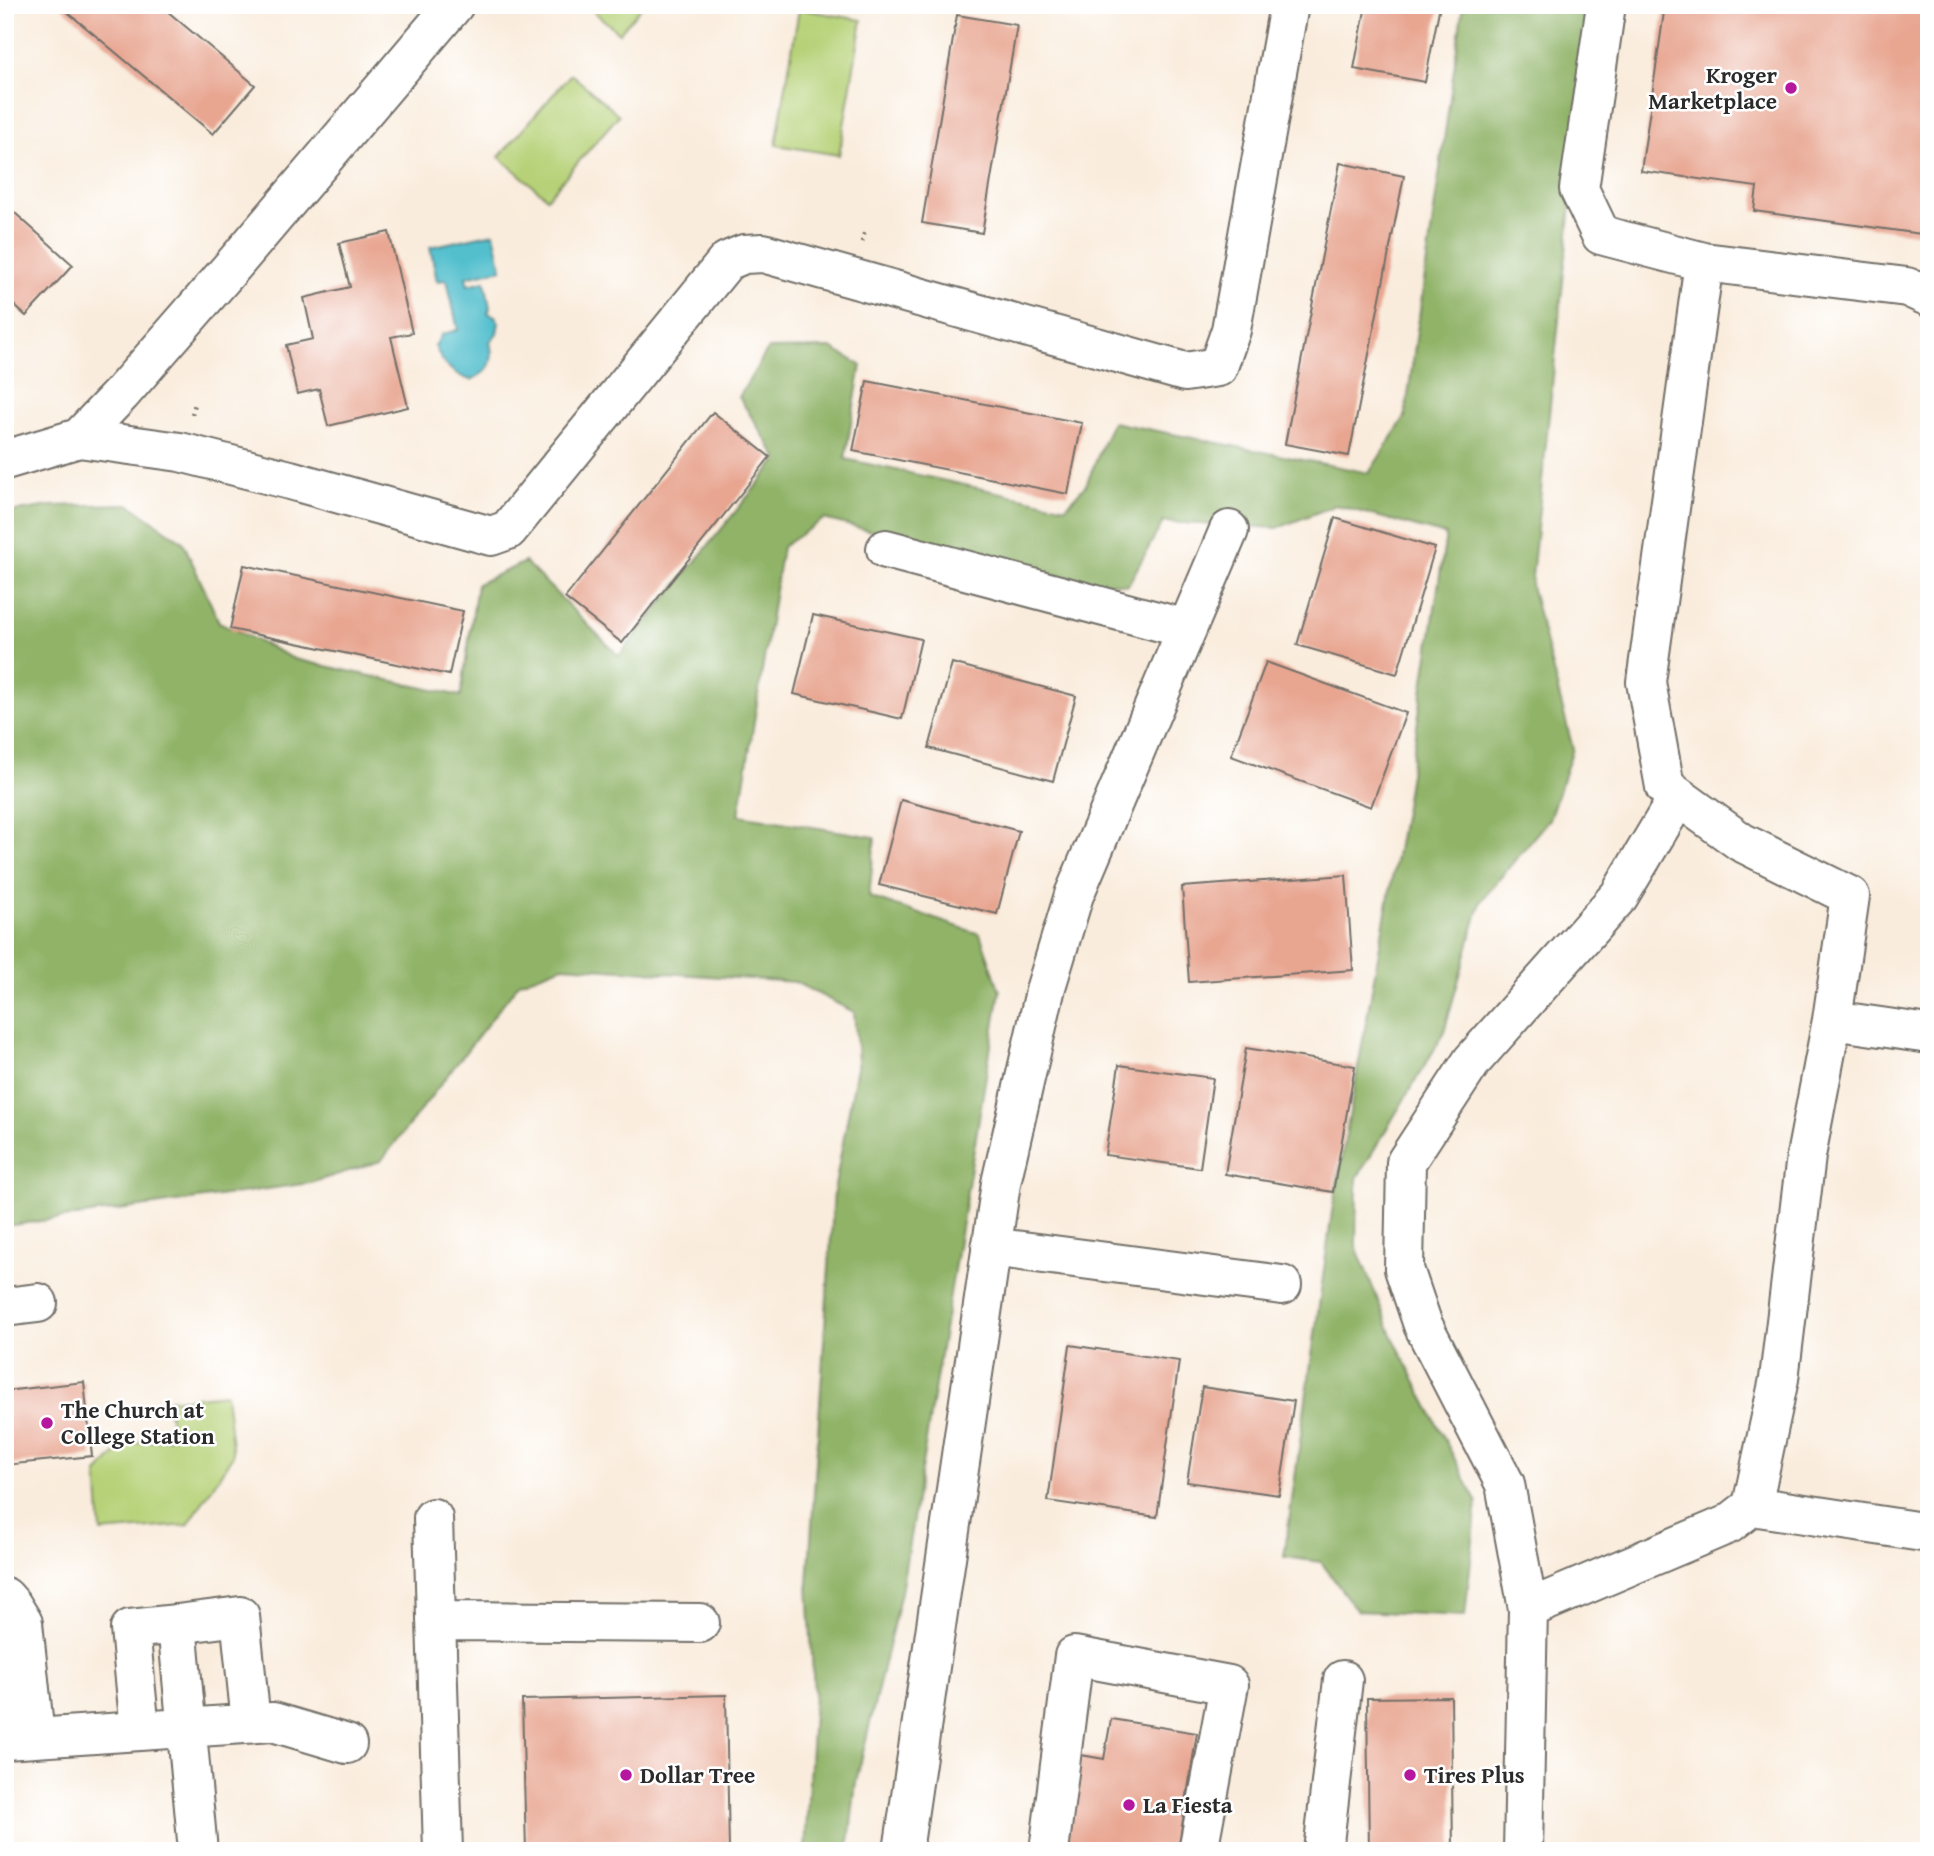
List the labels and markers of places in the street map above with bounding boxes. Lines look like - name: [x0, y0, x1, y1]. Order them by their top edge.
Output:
- place label: Kroger Marketplace: [1648, 58, 1777, 117]
- marker: Kroger Marketplace: [1783, 80, 1799, 96]
- place label: The Church at College Station: [61, 1393, 215, 1452]
- marker: The Church at College Station: [39, 1415, 55, 1431]
- place label: Dollar Tree: [640, 1758, 755, 1791]
- place label: Tires Plus: [1424, 1758, 1525, 1791]
- marker: Dollar Tree: [618, 1767, 634, 1783]
- marker: Tires Plus: [1402, 1767, 1418, 1783]
- place label: La Fiesta: [1143, 1788, 1233, 1821]
- marker: La Fiesta: [1121, 1797, 1137, 1813]

